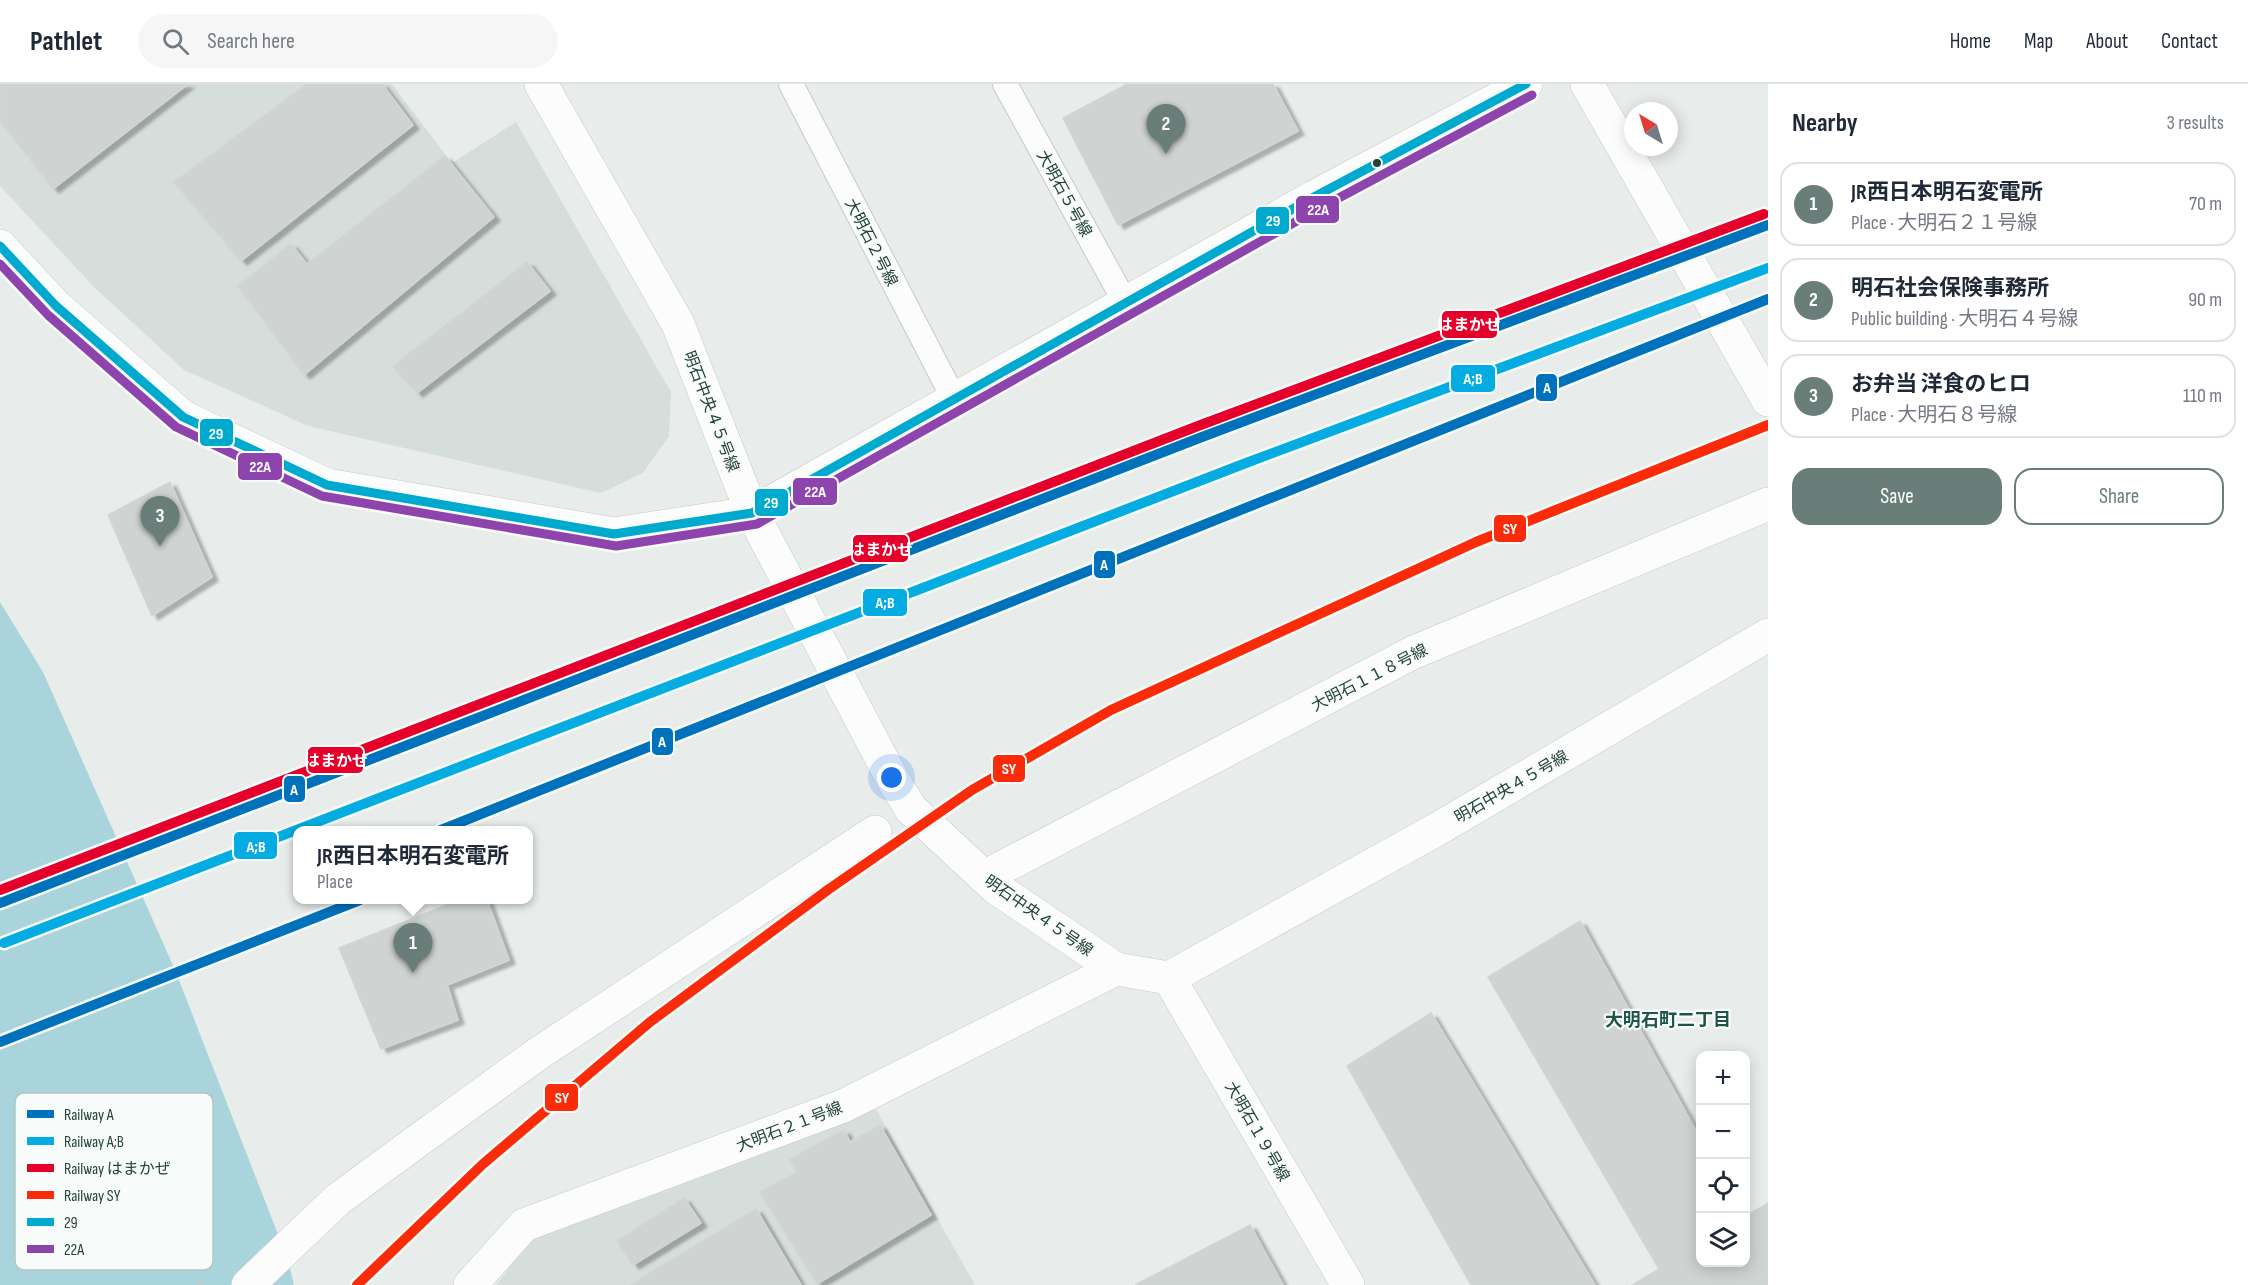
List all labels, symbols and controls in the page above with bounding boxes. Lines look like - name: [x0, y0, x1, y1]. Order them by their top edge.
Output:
- search box: [138, 14, 558, 68]
- text: Pathlet: [30, 25, 102, 58]
- icon: search: [159, 25, 192, 58]
- text: Search here: [207, 28, 295, 55]
- text: Home: [1950, 29, 1991, 54]
- text: Map: [2024, 29, 2053, 54]
- text: About: [2086, 29, 2128, 54]
- text: Contact: [2161, 29, 2218, 54]
- north arrow: [1624, 102, 1678, 156]
- pin: 2: [1146, 104, 1186, 154]
- text: Nearby: [1792, 108, 1858, 139]
- text: 3 results: [2167, 111, 2224, 135]
- street label: 大明石５号線: [1032, 147, 1095, 240]
- unlabelled marker: [1371, 157, 1383, 169]
- text: JR西日本明石変電所: [1851, 179, 2043, 206]
- text: 1: [1810, 192, 1817, 216]
- text: 70 m: [2189, 192, 2222, 216]
- line badge: 22A: [1295, 195, 1340, 224]
- street label: 大明石２号線: [840, 196, 901, 290]
- text: 22A: [1307, 201, 1329, 220]
- line badge: 29: [1255, 206, 1290, 235]
- text: Place · 大明石２１号線: [1851, 211, 2037, 235]
- text: 29: [1266, 212, 1280, 231]
- text: 明石社会保険事務所: [1851, 275, 2049, 302]
- text: 2: [1809, 288, 1818, 312]
- text: 90 m: [2188, 288, 2222, 312]
- text: Public building · 大明石４号線: [1851, 307, 2078, 331]
- line badge: はまかぜ: [1441, 310, 1498, 339]
- text: はまかぜ: [1437, 316, 1501, 335]
- street label: 明石中央４５号線: [679, 348, 742, 475]
- line badge: A;B: [1450, 364, 1496, 393]
- text: A;B: [1462, 370, 1483, 389]
- text: お弁当 洋食のヒロ: [1851, 371, 2030, 398]
- line badge: A: [1535, 373, 1558, 402]
- text: A: [1542, 379, 1551, 398]
- text: 3: [1809, 384, 1818, 408]
- text: 110 m: [2183, 384, 2222, 408]
- text: Place · 大明石８号線: [1851, 403, 2017, 427]
- line badge: 29: [199, 418, 234, 447]
- text: 29: [209, 425, 223, 444]
- line badge: 22A: [237, 452, 283, 481]
- text: 22A: [249, 458, 271, 477]
- button: Save: [1792, 468, 2002, 525]
- button: Share: [2014, 468, 2224, 525]
- line badge: 22A: [792, 477, 838, 506]
- text: 22A: [804, 483, 826, 502]
- line badge: 29: [754, 488, 789, 517]
- text: 29: [764, 494, 778, 513]
- pin: 3: [140, 496, 180, 546]
- line badge: SY: [1493, 514, 1527, 543]
- text: SY: [1503, 520, 1518, 539]
- line badge: はまかぜ: [852, 534, 909, 563]
- text: はまかぜ: [849, 541, 913, 560]
- line badge: A: [1093, 550, 1116, 579]
- text: A: [1099, 556, 1108, 575]
- line badge: A;B: [862, 588, 908, 617]
- text: A;B: [874, 594, 895, 613]
- street label: 大明石１１８号線: [1308, 641, 1431, 716]
- line badge: A: [651, 727, 674, 756]
- text: A: [657, 733, 666, 752]
- line badge: はまかぜ: [307, 746, 364, 774]
- street label: 明石中央４５号線: [1452, 747, 1572, 828]
- text: はまかぜ: [304, 752, 368, 771]
- line badge: SY: [992, 754, 1026, 783]
- text: SY: [1002, 760, 1017, 779]
- your location: [877, 763, 906, 792]
- line badge: A: [283, 775, 306, 803]
- text: A: [289, 781, 298, 800]
- popup: [293, 826, 533, 904]
- line badge: A;B: [233, 831, 278, 860]
- text: A;B: [245, 838, 266, 857]
- text: JR西日本明石変電所: [317, 843, 509, 870]
- text: Place: [317, 870, 353, 894]
- street label: 明石中央４５号線: [980, 872, 1096, 961]
- pin: 1: [394, 924, 432, 973]
- district label: 大明石町二丁目: [1605, 1010, 1731, 1031]
- map controls: [1696, 1051, 1750, 1267]
- button: +: [1696, 1051, 1750, 1105]
- street label: 大明石１９号線: [1220, 1078, 1293, 1185]
- line badge: SY: [544, 1083, 579, 1112]
- text: SY: [555, 1089, 570, 1108]
- legend: [15, 1093, 213, 1270]
- street label: 大明石２１号線: [734, 1098, 845, 1156]
- button: −: [1696, 1105, 1750, 1159]
- text: Railway A: [64, 1106, 114, 1125]
- text: Railway A;B: [64, 1133, 124, 1152]
- button: locate: [1696, 1159, 1750, 1213]
- text: Railway はまかぜ: [64, 1160, 171, 1179]
- text: Railway SY: [64, 1187, 121, 1206]
- button: layers: [1696, 1213, 1750, 1267]
- text: 29: [64, 1214, 78, 1233]
- text: 22A: [64, 1241, 84, 1260]

